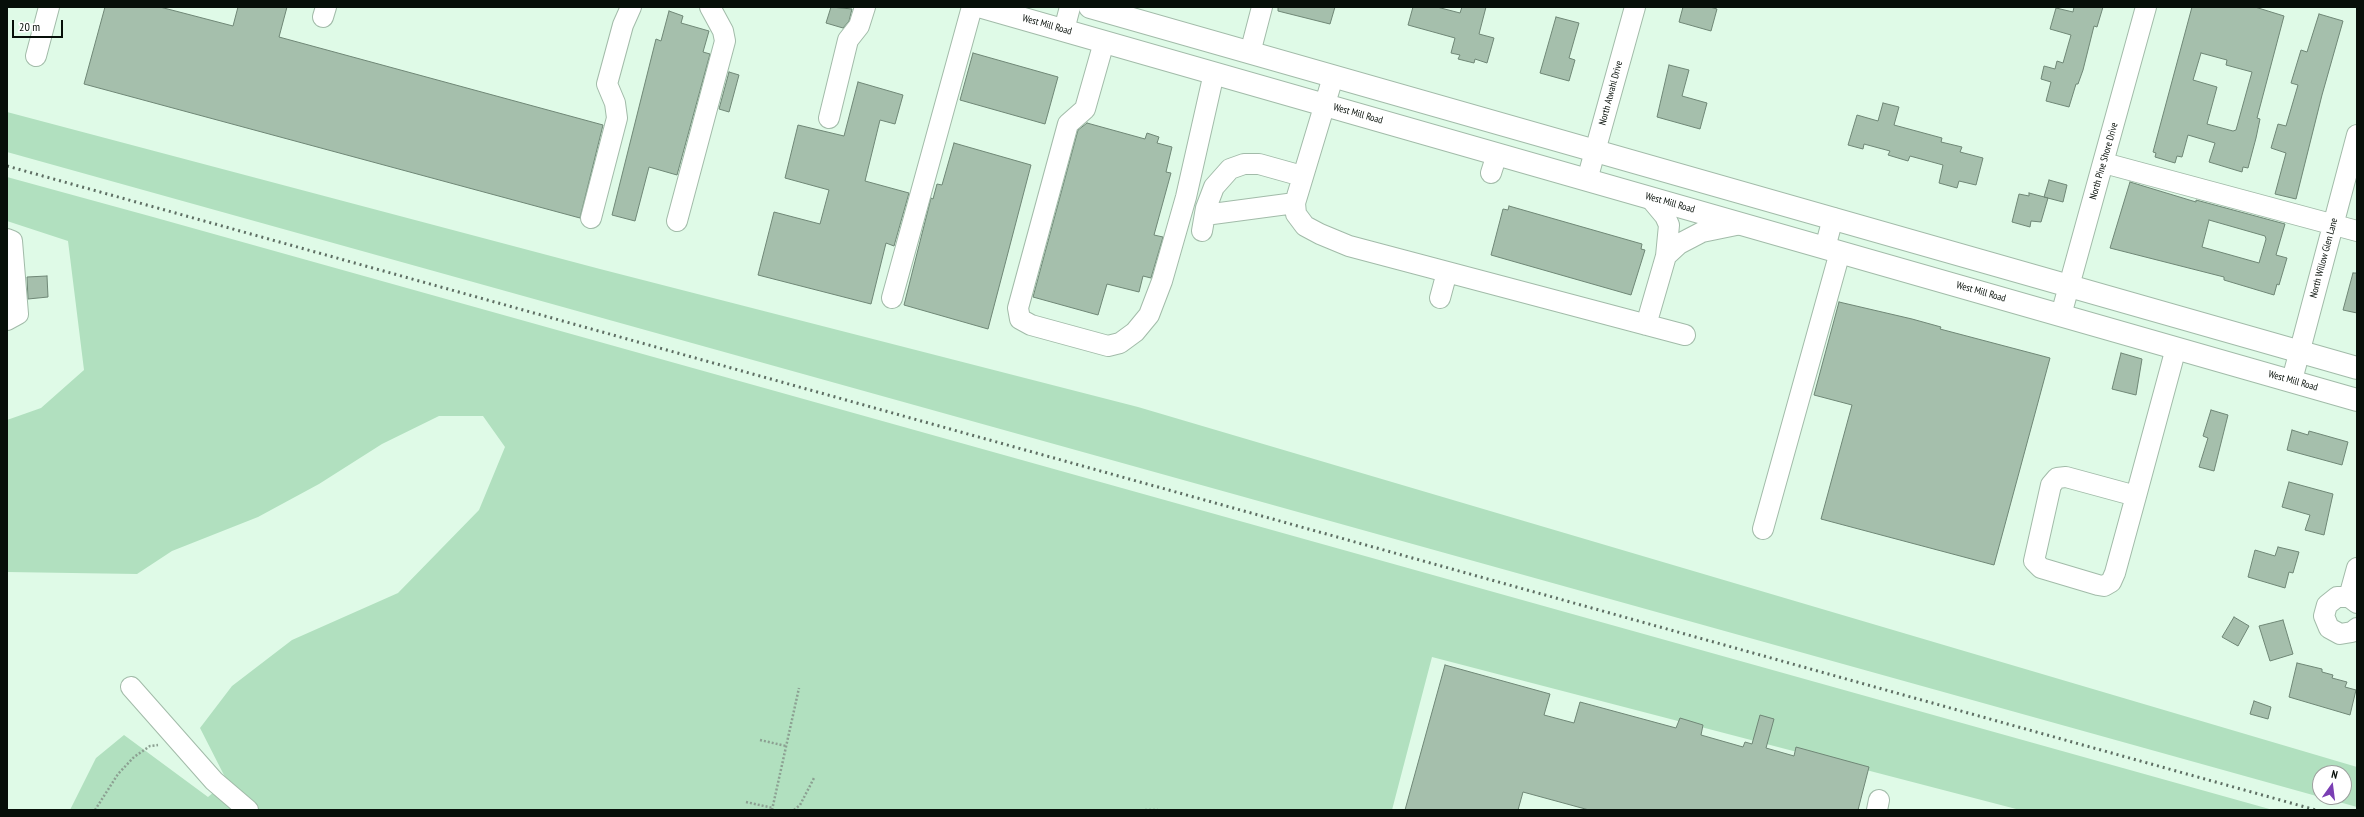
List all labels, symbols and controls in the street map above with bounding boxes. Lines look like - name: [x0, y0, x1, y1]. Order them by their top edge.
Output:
- scale bar: [14, 12, 65, 38]
- street label: West Mill Road: [1021, 12, 1073, 38]
- text: 20 m: [19, 19, 40, 34]
- street label: North Atwahl Drive: [1597, 59, 1625, 127]
- street label: West Mill Road: [1332, 101, 1384, 127]
- street label: North Pine Shore Drive: [2087, 121, 2121, 201]
- street label: West Mill Road: [1644, 190, 1696, 216]
- street label: North Willow Glen Lane: [2308, 217, 2340, 299]
- street label: West Mill Road: [1955, 279, 2007, 305]
- street label: West Mill Road: [2267, 368, 2319, 394]
- north arrow: [2312, 765, 2352, 805]
- text: N: [2330, 767, 2339, 782]

